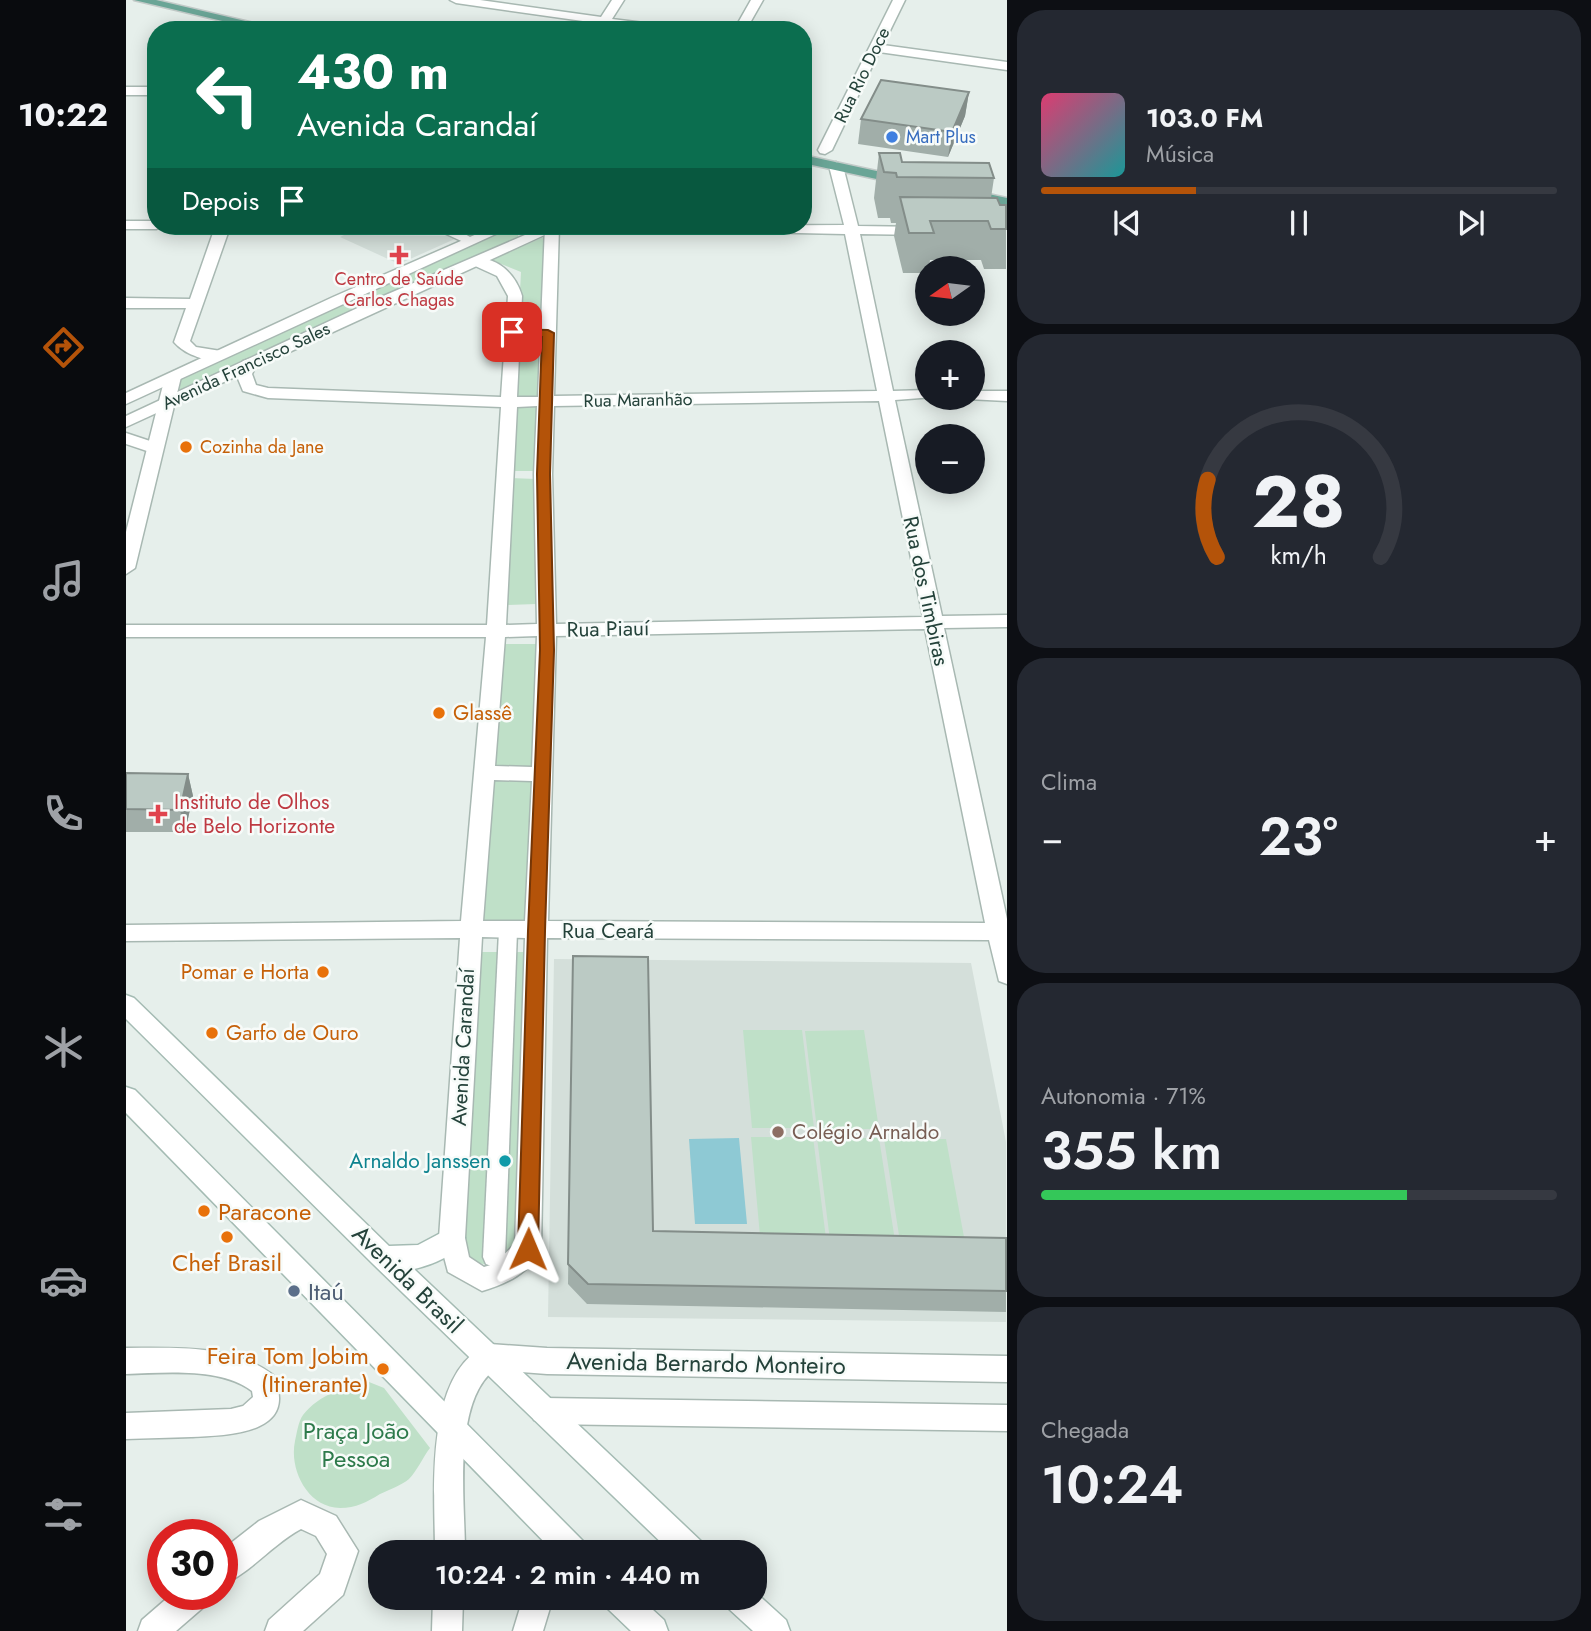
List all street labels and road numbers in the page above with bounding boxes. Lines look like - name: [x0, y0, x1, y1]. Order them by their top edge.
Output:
- street label: Rua Rio Doce: [828, 23, 896, 127]
- street label: Avenida Francisco Sales: [158, 316, 334, 416]
- street label: Rua Maranhão: [583, 386, 693, 414]
- street label: Rua dos Timbiras: [896, 513, 956, 669]
- street label: Rua Piauí: [566, 613, 651, 645]
- street label: Rua Ceará: [562, 916, 654, 946]
- street label: Avenida Carandaí: [444, 966, 482, 1127]
- street label: Avenida Brasil: [344, 1217, 472, 1341]
- street label: Avenida Bernardo Monteiro: [566, 1343, 846, 1383]

